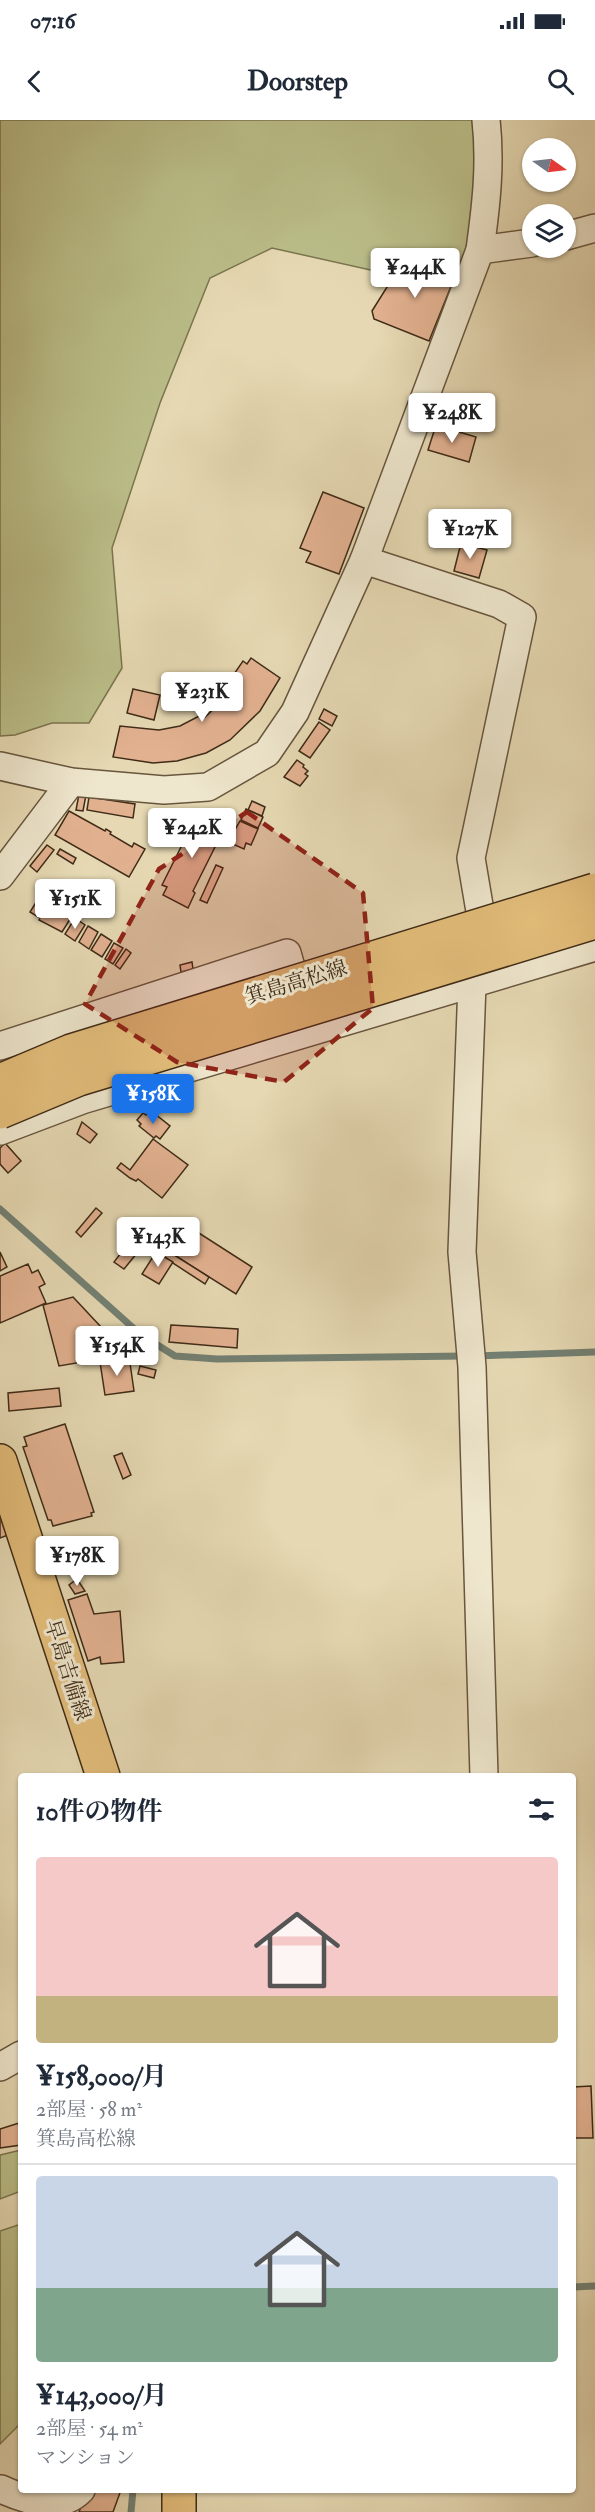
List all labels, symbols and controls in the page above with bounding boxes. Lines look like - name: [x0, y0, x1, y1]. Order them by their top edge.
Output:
- text: 07:16: [30, 7, 76, 35]
- icon: back: [18, 65, 51, 98]
- text: Doorstep: [247, 65, 348, 98]
- icon: search: [544, 65, 577, 98]
- north arrow: [522, 138, 576, 192]
- map controls: [522, 138, 576, 258]
- button: layers: [522, 204, 576, 258]
- pin: ¥244K: [373, 248, 457, 299]
- text: ¥244K: [385, 255, 445, 280]
- pin: ¥248K: [410, 393, 494, 444]
- text: ¥248K: [422, 400, 482, 425]
- pin: ¥127K: [428, 509, 512, 560]
- text: ¥127K: [442, 516, 498, 541]
- pin: ¥231K: [160, 672, 244, 723]
- text: ¥231K: [175, 679, 229, 704]
- pin: ¥242K: [150, 808, 234, 859]
- text: ¥242K: [162, 815, 222, 840]
- pin: ¥151K: [33, 879, 117, 930]
- text: ¥151K: [49, 886, 101, 911]
- street label: 箕島高松線: [242, 954, 350, 1011]
- pin: ¥158K: [111, 1074, 195, 1125]
- text: ¥158K: [126, 1081, 180, 1106]
- pin: ¥143K: [116, 1217, 200, 1268]
- text: ¥143K: [131, 1224, 185, 1249]
- pin: ¥154K: [75, 1326, 159, 1377]
- text: ¥154K: [89, 1333, 145, 1358]
- pin: ¥178K: [35, 1536, 119, 1587]
- text: ¥178K: [50, 1543, 104, 1568]
- street label: 早島吉備線: [38, 1616, 97, 1724]
- icon: filters: [525, 1793, 558, 1826]
- text: 10件の物件: [36, 1796, 162, 1828]
- icon: home: [243, 1896, 351, 2004]
- text: ¥158,000/月: [36, 2061, 167, 2093]
- text: 2部屋 · 58 m²: [36, 2097, 142, 2122]
- text: 箕島高松線: [36, 2126, 136, 2151]
- icon: home: [243, 2215, 351, 2323]
- text: ¥143,000/月: [36, 2380, 168, 2412]
- text: 2部屋 · 54 m²: [36, 2416, 143, 2441]
- text: マンション: [36, 2445, 135, 2470]

